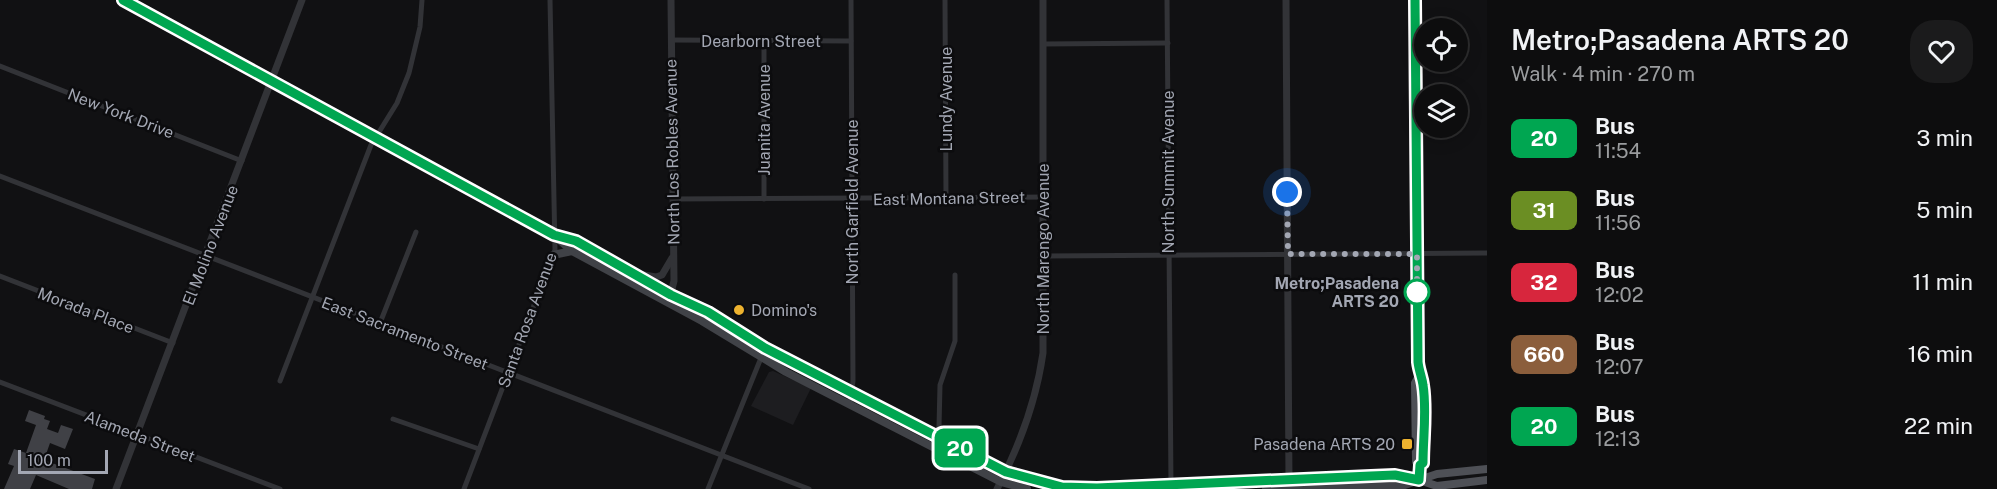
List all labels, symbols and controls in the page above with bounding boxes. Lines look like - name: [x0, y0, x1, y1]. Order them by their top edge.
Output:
- map controls: [1414, 18, 1468, 138]
- button: locate: [1414, 18, 1468, 72]
- button: heart: [1910, 20, 1973, 83]
- text: Metro;Pasadena ARTS 20: [1511, 23, 1849, 56]
- street label: Dearborn Street: [701, 32, 821, 51]
- street label: Lundy Avenue: [937, 47, 956, 151]
- street label: North Los Robles Avenue: [661, 59, 684, 245]
- text: Walk · 4 min · 270 m: [1511, 62, 1695, 86]
- street label: Juanita Avenue: [755, 64, 774, 176]
- street label: New York Drive: [65, 84, 177, 142]
- button: layers: [1414, 84, 1468, 138]
- street label: North Summit Avenue: [1159, 90, 1178, 254]
- text: Bus: [1595, 113, 1635, 139]
- street label: North Garfield Avenue: [843, 119, 862, 285]
- text: 3 min: [1916, 125, 1973, 151]
- text: 20: [1531, 126, 1557, 151]
- text: 11:54: [1595, 139, 1641, 163]
- street label: North Marengo Avenue: [1034, 163, 1053, 335]
- your location: [1272, 177, 1302, 207]
- street label: El Molino Avenue: [179, 182, 242, 308]
- text: Bus: [1595, 185, 1635, 211]
- street label: East Montana Street: [873, 188, 1025, 209]
- text: 5 min: [1916, 197, 1973, 223]
- text: 31: [1533, 198, 1555, 223]
- text: 11:56: [1595, 211, 1641, 235]
- street label: Santa Rosa Avenue: [494, 250, 561, 390]
- text: Bus: [1595, 257, 1635, 283]
- text: 11 min: [1912, 269, 1973, 295]
- text: 32: [1530, 270, 1558, 295]
- place label: Metro;Pasadena ARTS 20: [1274, 274, 1399, 311]
- marker: Metro;Pasadena ARTS 20: [1404, 279, 1430, 305]
- street label: Morada Place: [35, 283, 137, 338]
- text: 12:02: [1595, 283, 1644, 307]
- street label: East Sacramento Street: [319, 293, 491, 374]
- place label: Domino's: [751, 301, 817, 320]
- marker: Domino's: [732, 303, 746, 317]
- text: Bus: [1595, 329, 1635, 355]
- text: 16 min: [1908, 341, 1973, 367]
- text: 660: [1523, 342, 1565, 367]
- text: 12:07: [1595, 355, 1643, 379]
- text: Bus: [1595, 401, 1635, 427]
- street label: Alameda Street: [82, 407, 198, 466]
- text: 22 min: [1904, 413, 1973, 439]
- text: 20: [1531, 414, 1557, 439]
- text: 12:13: [1595, 427, 1640, 451]
- line badge: 20: [933, 428, 987, 468]
- place label: Pasadena ARTS 20: [1253, 435, 1395, 454]
- text: 20: [947, 436, 973, 461]
- marker: Pasadena ARTS 20: [1400, 437, 1414, 451]
- scale bar: [18, 447, 108, 474]
- text: 100 m: [27, 451, 71, 470]

